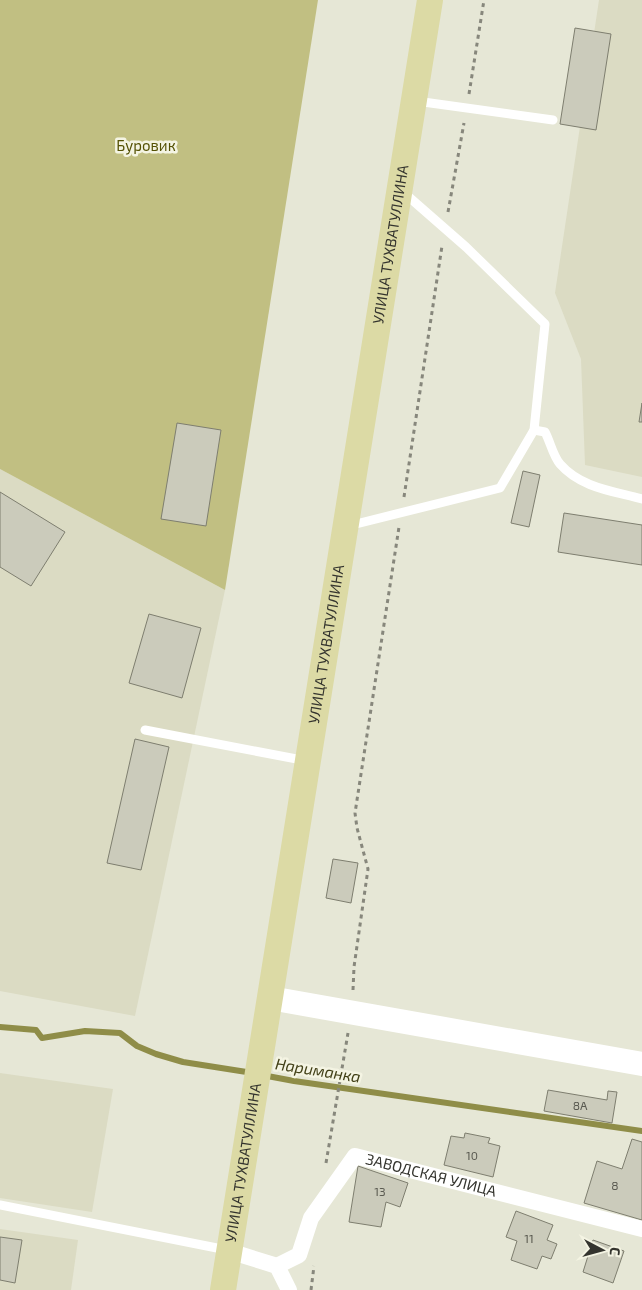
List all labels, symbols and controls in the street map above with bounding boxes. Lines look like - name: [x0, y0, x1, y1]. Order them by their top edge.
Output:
- park label: Буровик: [116, 136, 176, 155]
- street label: УЛИЦА ТУХВАТУЛЛИНА: [368, 163, 412, 325]
- street label: УЛИЦА ТУХВАТУЛЛИНА: [304, 563, 347, 725]
- water label: Нариманка: [274, 1053, 362, 1086]
- street label: УЛИЦА ТУХВАТУЛЛИНА: [221, 1081, 264, 1243]
- house number: 8А: [573, 1098, 588, 1112]
- house number: 10: [466, 1148, 478, 1162]
- street label: ЗАВОДСКАЯ УЛИЦА: [364, 1149, 499, 1200]
- house number: 8: [611, 1178, 619, 1192]
- house number: 13: [374, 1184, 386, 1198]
- north arrow: [577, 1225, 627, 1275]
- house number: 11: [524, 1231, 534, 1245]
- text: С: [607, 1246, 624, 1256]

